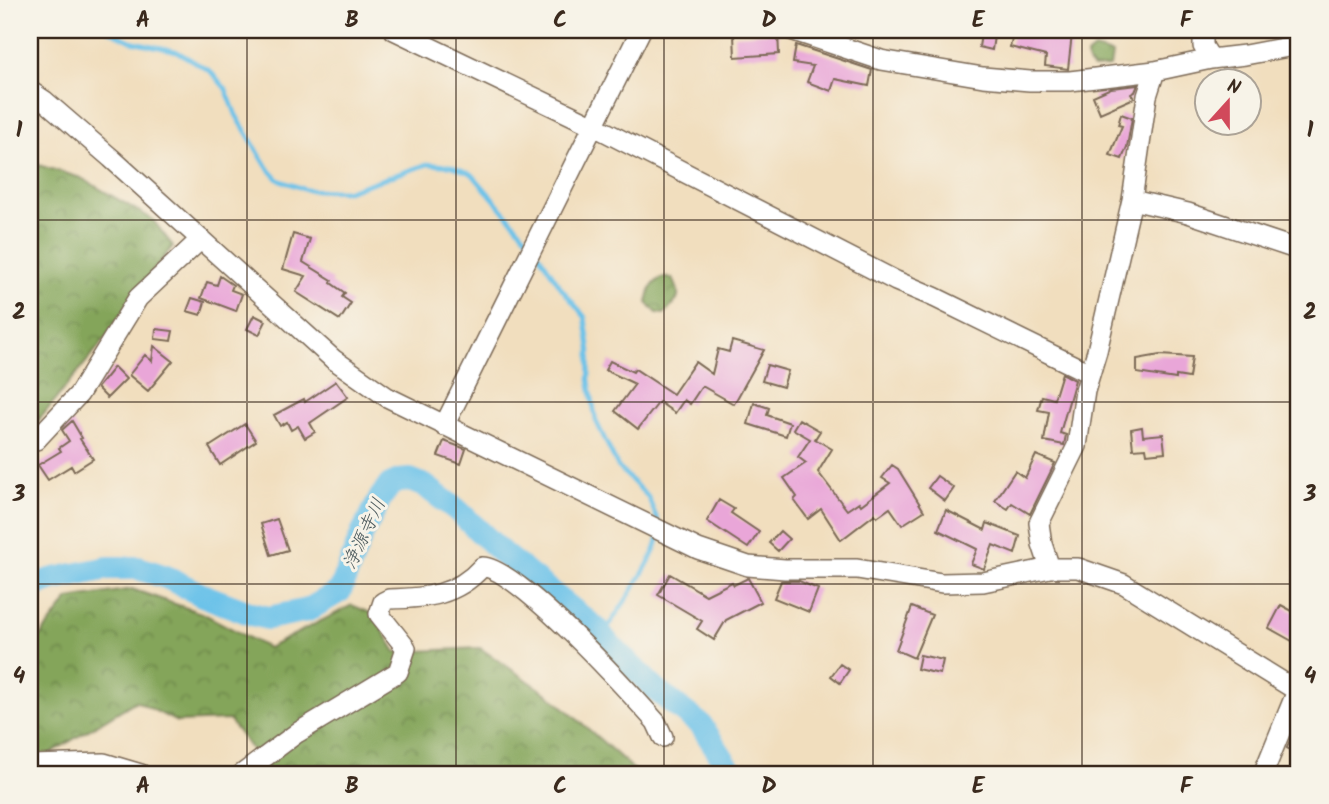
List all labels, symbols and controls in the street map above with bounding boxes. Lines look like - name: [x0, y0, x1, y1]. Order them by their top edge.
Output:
- text: A: [136, 3, 150, 39]
- text: B: [345, 3, 359, 39]
- text: C: [553, 3, 567, 39]
- text: D: [761, 3, 777, 39]
- text: E: [972, 3, 986, 39]
- text: F: [1180, 3, 1194, 39]
- north arrow: [1192, 66, 1262, 136]
- text: N: [1222, 72, 1244, 104]
- text: 1: [16, 113, 23, 149]
- text: 1: [1307, 113, 1314, 149]
- text: 2: [12, 295, 26, 331]
- text: 2: [1303, 295, 1317, 331]
- text: 3: [12, 477, 26, 513]
- text: 3: [1303, 477, 1317, 513]
- water label: 浄源寺川: [335, 493, 395, 575]
- text: 4: [13, 659, 26, 695]
- text: 4: [1304, 659, 1317, 695]
- text: A: [136, 769, 150, 804]
- text: B: [345, 769, 359, 804]
- text: C: [553, 769, 567, 804]
- text: D: [761, 769, 777, 804]
- text: E: [972, 769, 986, 804]
- text: F: [1180, 769, 1194, 804]

